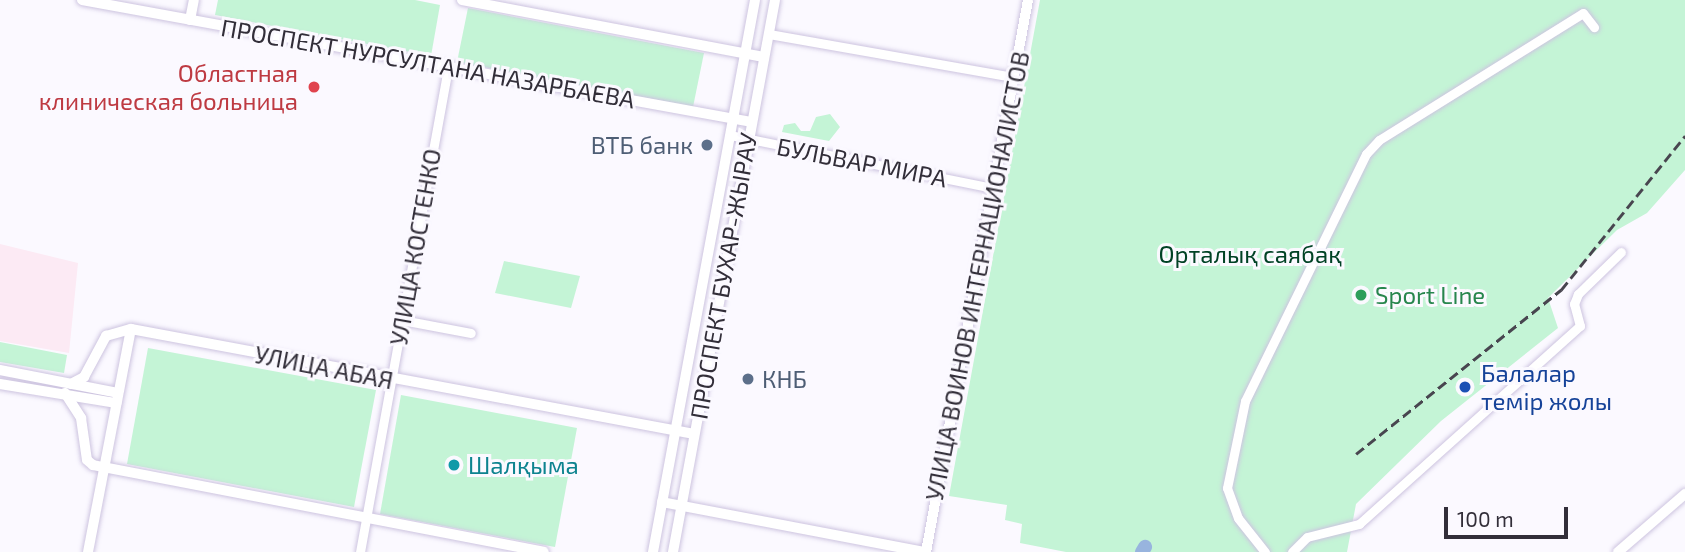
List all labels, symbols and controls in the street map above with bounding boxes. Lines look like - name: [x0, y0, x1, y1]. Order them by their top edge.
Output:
- street label: ПРОСПЕКТ НУРСУЛТАНА НАЗАРБАЕВА: [219, 12, 637, 114]
- street label: УЛИЦА ВОИНОВ ИНТЕРНАЦИОНАЛИСТОВ: [919, 49, 1035, 503]
- place label: Областная клиническая больница: [39, 59, 298, 115]
- marker: Областная клиническая больница: [304, 77, 324, 97]
- place label: ВТБ банк: [591, 131, 693, 159]
- street label: ПРОСПЕКТ БУХАР-ЖЫРАУ: [684, 131, 762, 421]
- street label: БУЛЬВАР МИРА: [774, 131, 950, 193]
- marker: ВТБ банк: [699, 137, 715, 153]
- street label: УЛИЦА КОСТЕНКО: [384, 146, 446, 348]
- park label: Орталық саябақ: [1159, 240, 1341, 268]
- place label: Sport Line: [1375, 281, 1485, 309]
- marker: Sport Line: [1353, 287, 1369, 303]
- street label: УЛИЦА АБАЯ: [252, 339, 396, 395]
- place label: Балалар темір жолы: [1481, 359, 1612, 415]
- place label: КНБ: [762, 365, 807, 393]
- marker: КНБ: [740, 371, 756, 387]
- marker: Балалар темір жолы: [1455, 377, 1475, 397]
- place label: Шалқыма: [468, 451, 579, 479]
- marker: Шалқыма: [446, 457, 462, 473]
- scale bar: [1447, 492, 1571, 536]
- text: 100 m: [1457, 506, 1514, 531]

